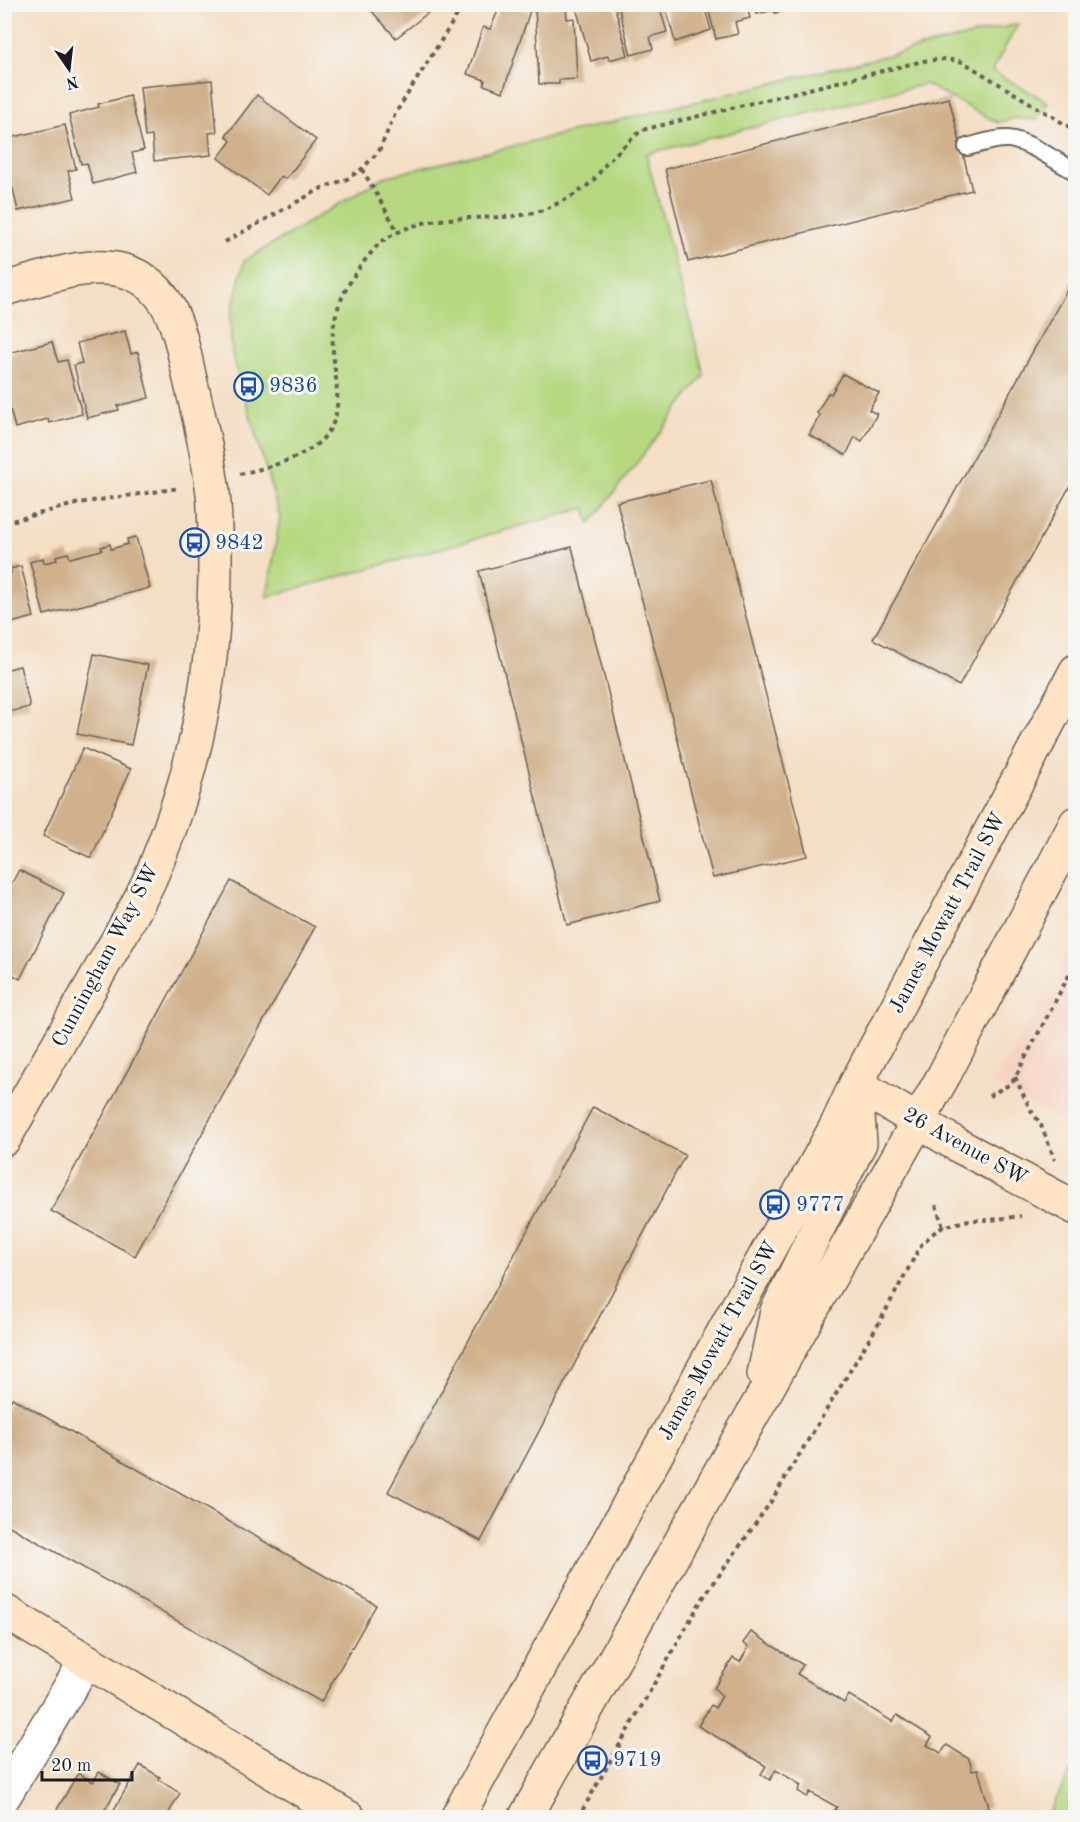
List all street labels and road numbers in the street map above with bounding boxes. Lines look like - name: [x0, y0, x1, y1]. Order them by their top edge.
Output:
- street label: James Mowatt Trail SW: [886, 809, 1010, 1017]
- street label: Cunningham Way SW: [49, 861, 163, 1051]
- street label: 26 Avenue SW: [899, 1104, 1031, 1190]
- street label: James Mowatt Trail SW: [656, 1238, 782, 1444]

